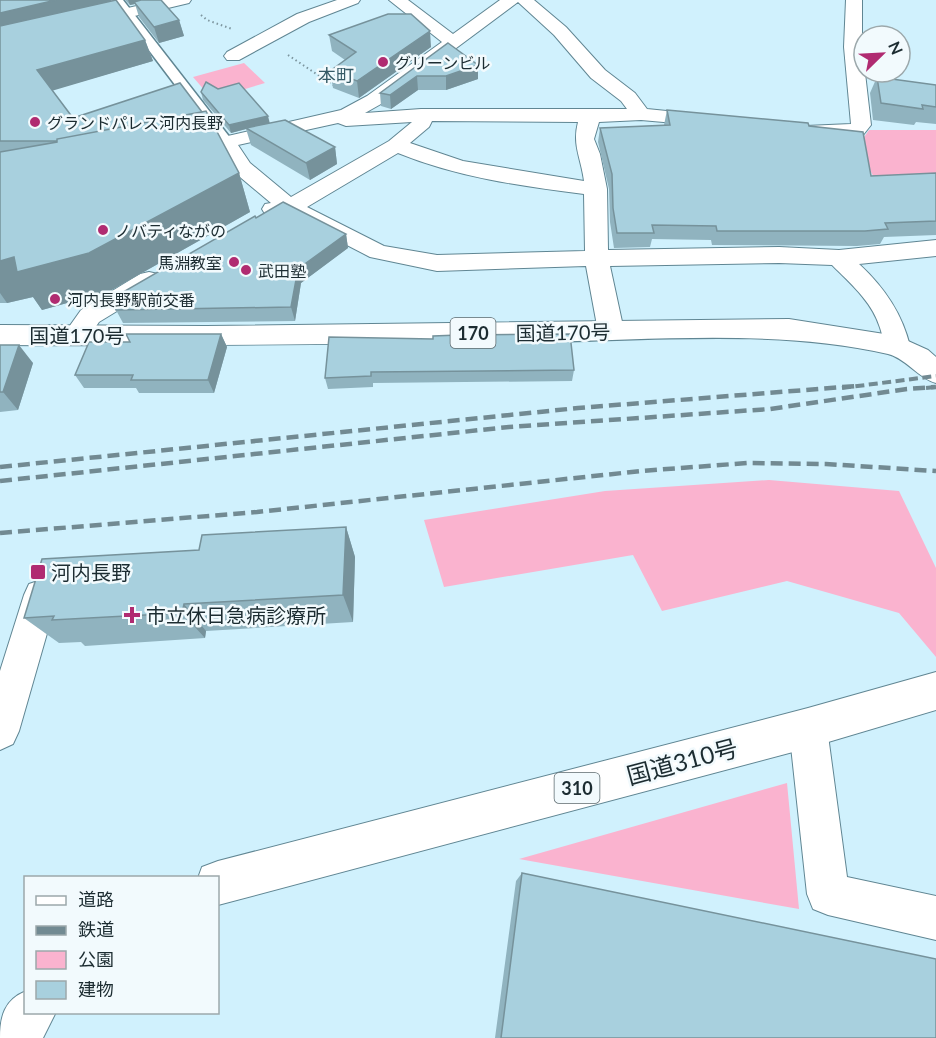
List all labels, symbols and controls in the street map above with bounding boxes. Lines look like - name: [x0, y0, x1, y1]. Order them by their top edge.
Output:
- north arrow: [852, 24, 912, 84]
- text: N: [885, 38, 907, 57]
- place label: グリーンビル: [395, 53, 490, 72]
- marker: グリーンビル: [376, 55, 390, 69]
- district label: 本町: [318, 64, 354, 86]
- place label: グランドパレス河内長野: [47, 113, 223, 132]
- marker: グランドパレス河内長野: [28, 115, 42, 129]
- place label: ノバティながの: [115, 221, 226, 240]
- marker: ノバティながの: [96, 223, 110, 237]
- place label: 馬淵教室: [158, 253, 222, 272]
- marker: 馬淵教室: [227, 255, 241, 269]
- place label: 武田塾: [258, 261, 306, 280]
- marker: 武田塾: [239, 263, 253, 277]
- place label: 河内長野駅前交番: [67, 290, 195, 309]
- marker: 河内長野駅前交番: [48, 292, 62, 306]
- road number: 170: [450, 318, 496, 348]
- street label: 国道170号: [515, 319, 611, 345]
- street label: 国道170号: [30, 323, 124, 347]
- place label: 河内長野: [51, 560, 131, 584]
- marker: 河内長野: [29, 563, 47, 581]
- place label: 市立休日急病診療所: [146, 603, 326, 627]
- marker: 市立休日急病診療所: [123, 606, 141, 624]
- street label: 国道310号: [623, 732, 741, 790]
- road number: 310: [554, 773, 600, 803]
- legend: [24, 876, 219, 1014]
- text: 道路: [78, 888, 114, 910]
- text: 鉄道: [78, 918, 114, 940]
- text: 公園: [78, 948, 114, 970]
- text: 建物: [78, 978, 114, 1000]

